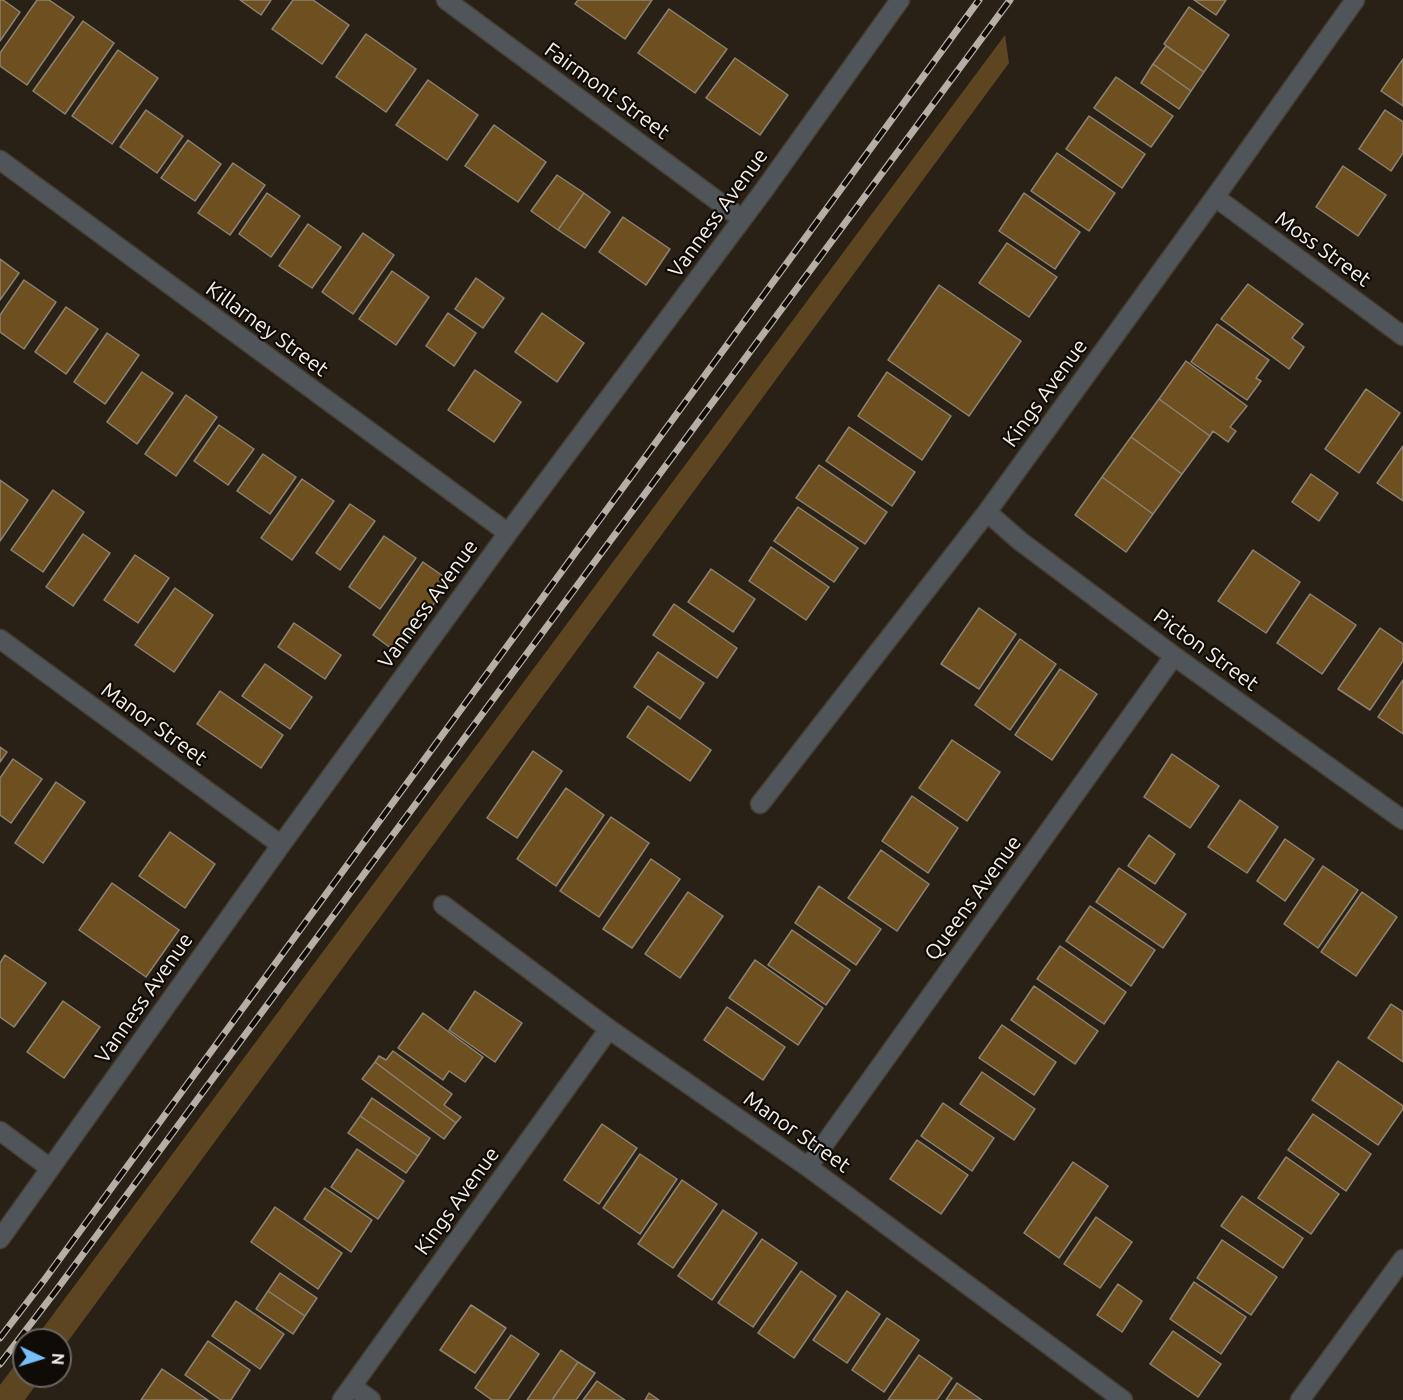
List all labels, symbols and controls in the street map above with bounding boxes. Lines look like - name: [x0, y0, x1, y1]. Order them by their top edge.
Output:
- street label: Fairmont Street: [540, 37, 674, 145]
- street label: Vanness Avenue: [663, 144, 773, 282]
- street label: Moss Street: [1270, 206, 1376, 292]
- street label: Killarney Street: [201, 276, 333, 382]
- street label: Kings Avenue: [997, 334, 1093, 452]
- street label: Vanness Avenue: [373, 535, 483, 673]
- street label: Picton Street: [1149, 604, 1263, 696]
- street label: Manor Street: [96, 677, 212, 771]
- street label: Queens Avenue: [919, 831, 1027, 965]
- street label: Vanness Avenue: [90, 928, 198, 1068]
- street label: Manor Street: [739, 1086, 855, 1178]
- street label: Kings Avenue: [409, 1142, 505, 1260]
- north arrow: [12, 1328, 72, 1388]
- text: N: [49, 1353, 67, 1366]

